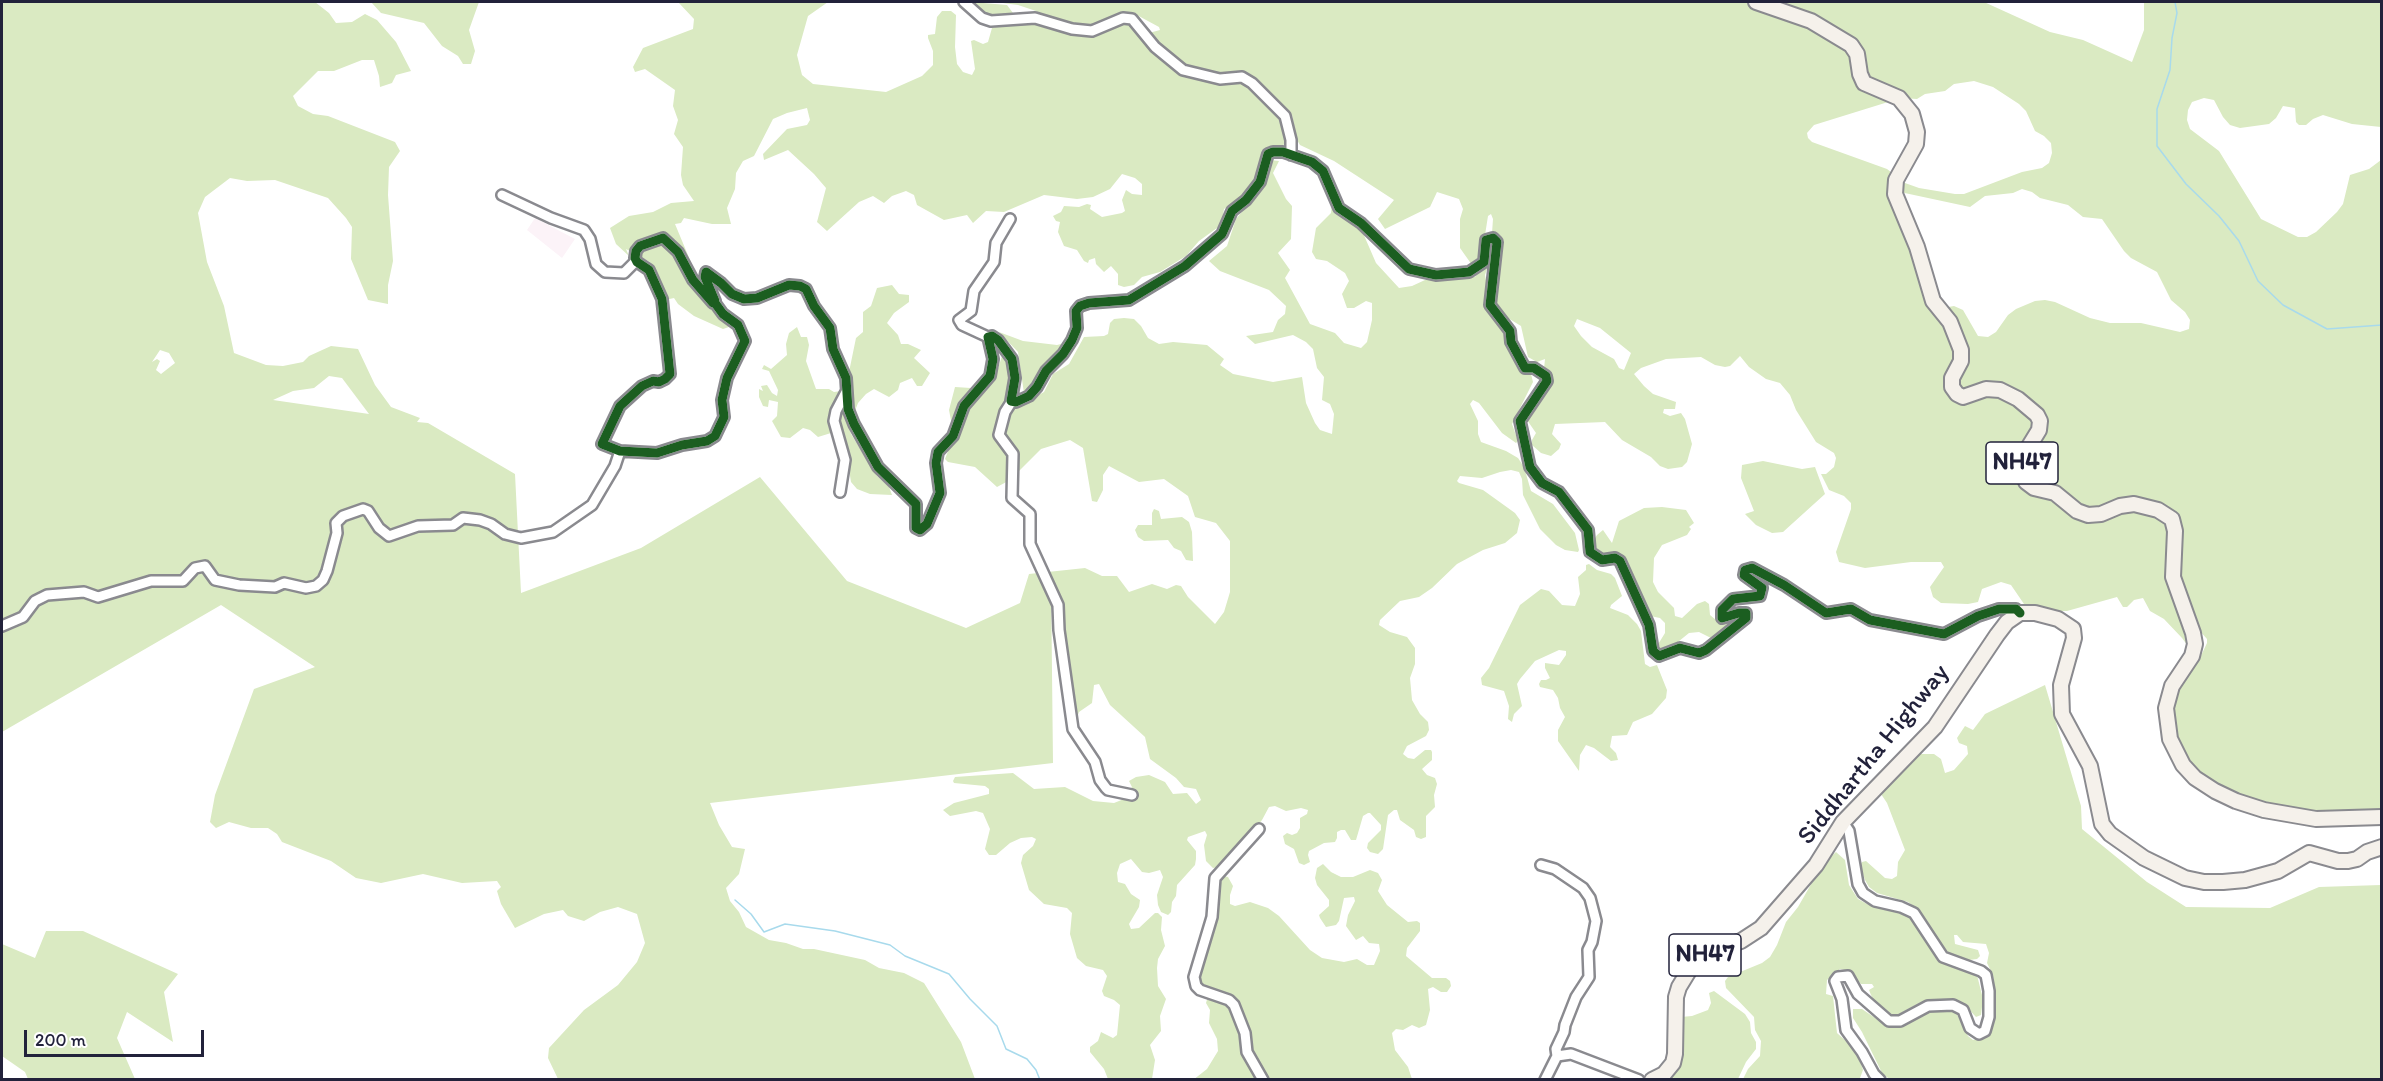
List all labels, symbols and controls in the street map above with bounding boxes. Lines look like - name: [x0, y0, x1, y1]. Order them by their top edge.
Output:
- road number: NH47: [1986, 442, 2058, 484]
- street label: Siddhartha Highway: [1792, 658, 1956, 852]
- road number: NH47: [1669, 934, 1741, 976]
- scale bar: [27, 1018, 207, 1056]
- text: 200 m: [35, 1029, 86, 1051]

